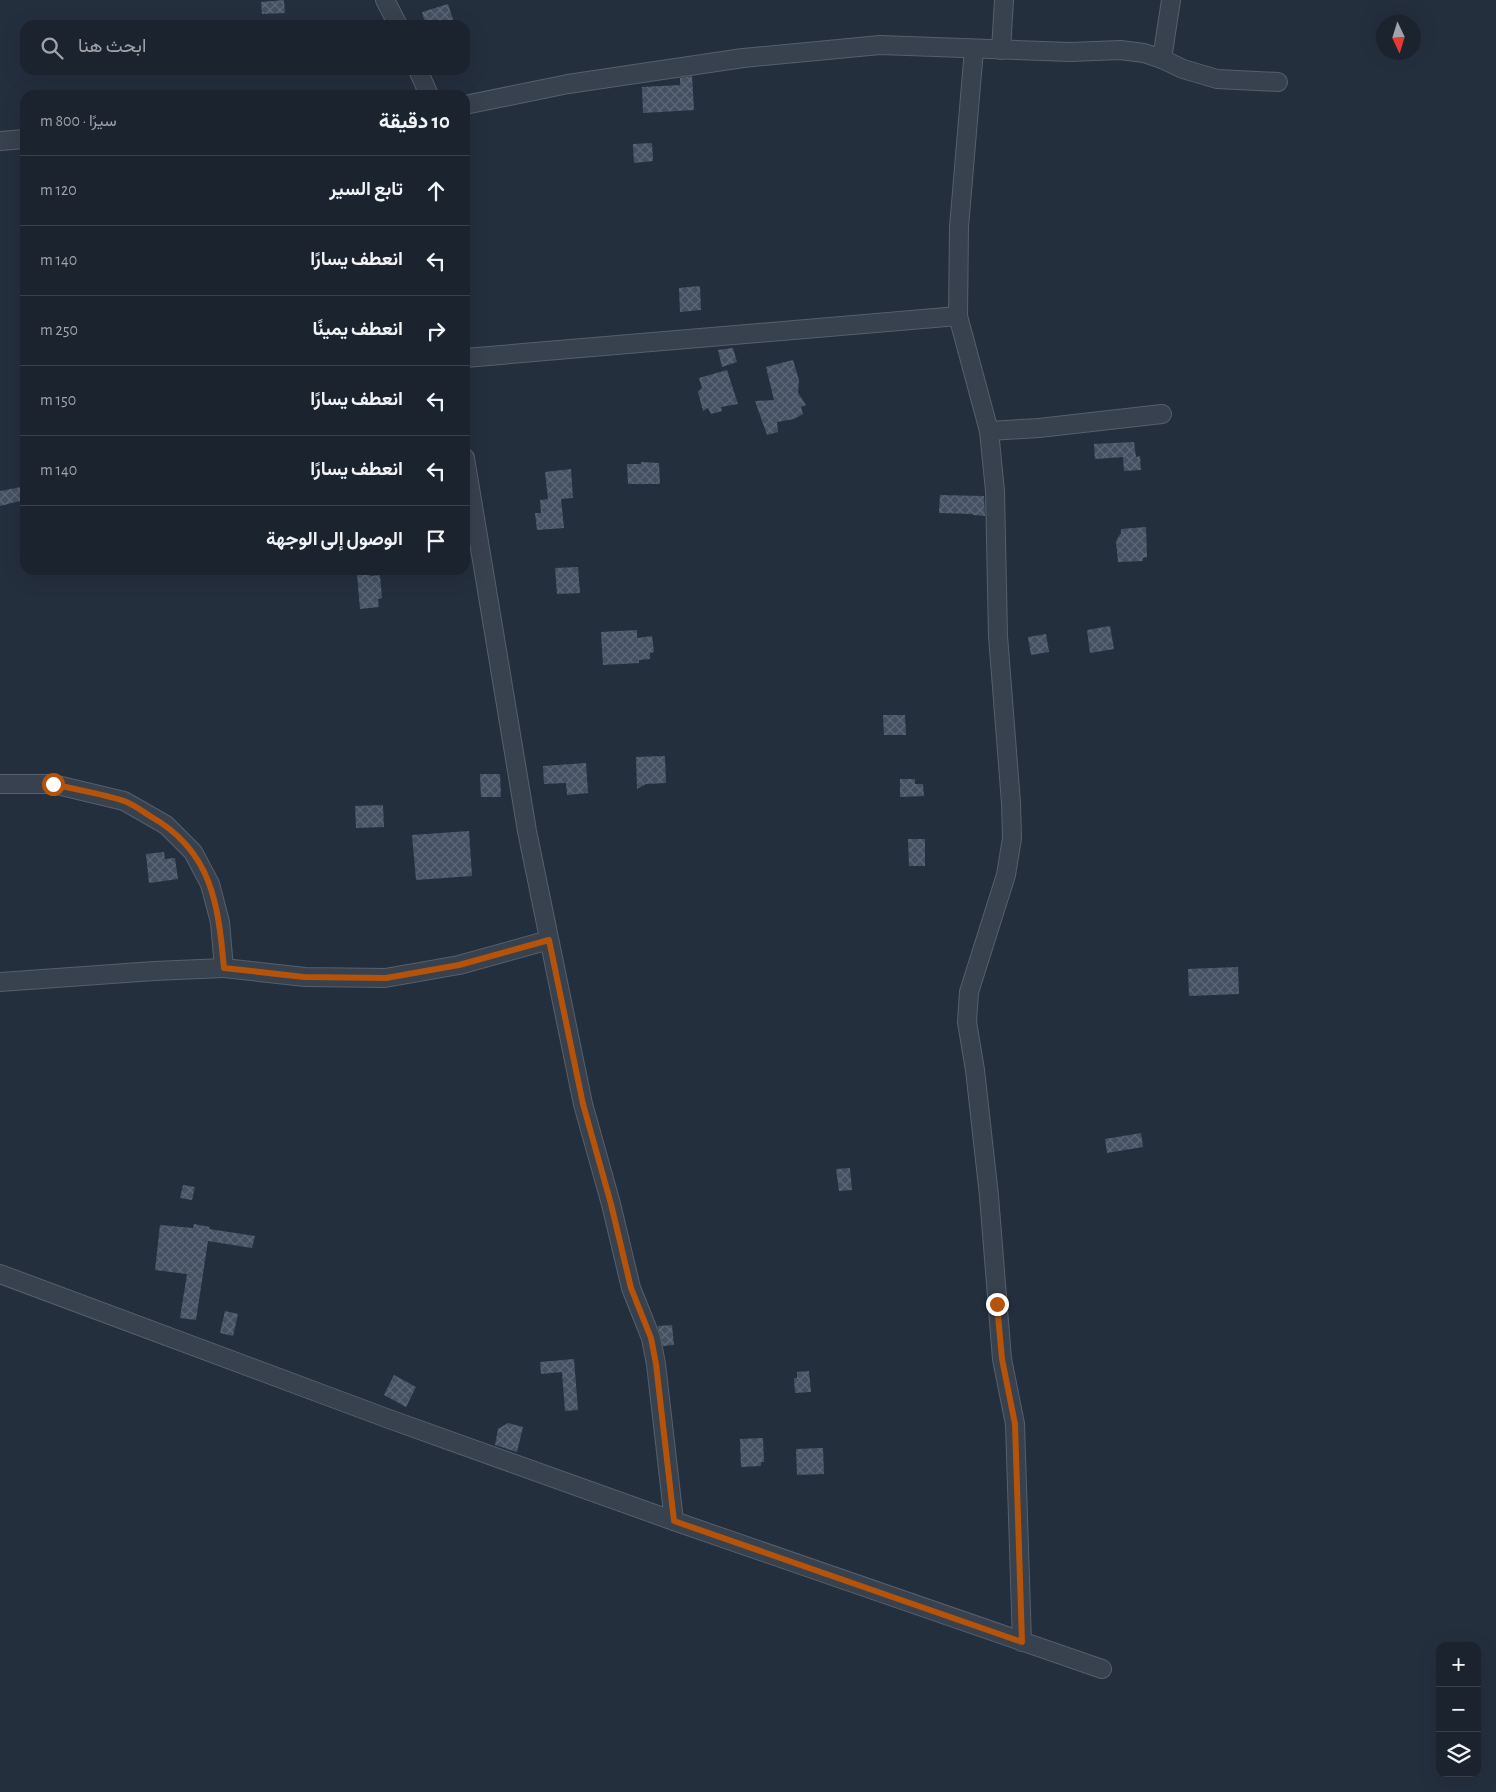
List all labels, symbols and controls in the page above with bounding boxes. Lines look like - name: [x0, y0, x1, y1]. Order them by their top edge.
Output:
- north arrow: [1376, 15, 1421, 60]
- search box: [20, 20, 470, 75]
- icon: search: [38, 34, 66, 62]
- text: ابحث هنا: [78, 37, 146, 56]
- text: 10 دقيقة: [379, 111, 450, 132]
- text: سيرًا · 800 m: [40, 113, 117, 129]
- icon: ahead: [422, 177, 450, 205]
- text: تابع السير: [329, 180, 403, 199]
- text: 120 m: [40, 182, 77, 198]
- icon: left: [422, 247, 450, 275]
- text: انعطف يسارًا: [310, 250, 403, 269]
- text: 140 m: [40, 252, 77, 268]
- icon: right: [422, 317, 450, 345]
- text: انعطف يمينًا: [313, 320, 403, 339]
- text: 250 m: [40, 322, 78, 338]
- icon: left: [422, 387, 450, 415]
- text: انعطف يسارًا: [310, 390, 403, 409]
- text: 150 m: [40, 392, 76, 408]
- icon: left: [422, 457, 450, 485]
- text: انعطف يسارًا: [310, 460, 403, 479]
- text: 140 m: [40, 462, 77, 478]
- icon: arrive: [422, 527, 450, 555]
- text: الوصول إلى الوجهة: [266, 530, 403, 549]
- route start: [42, 773, 65, 796]
- route end: [986, 1293, 1009, 1316]
- map controls: [1436, 1642, 1481, 1777]
- button: +: [1436, 1642, 1481, 1687]
- button: −: [1436, 1687, 1481, 1732]
- button: layers: [1436, 1732, 1481, 1777]

